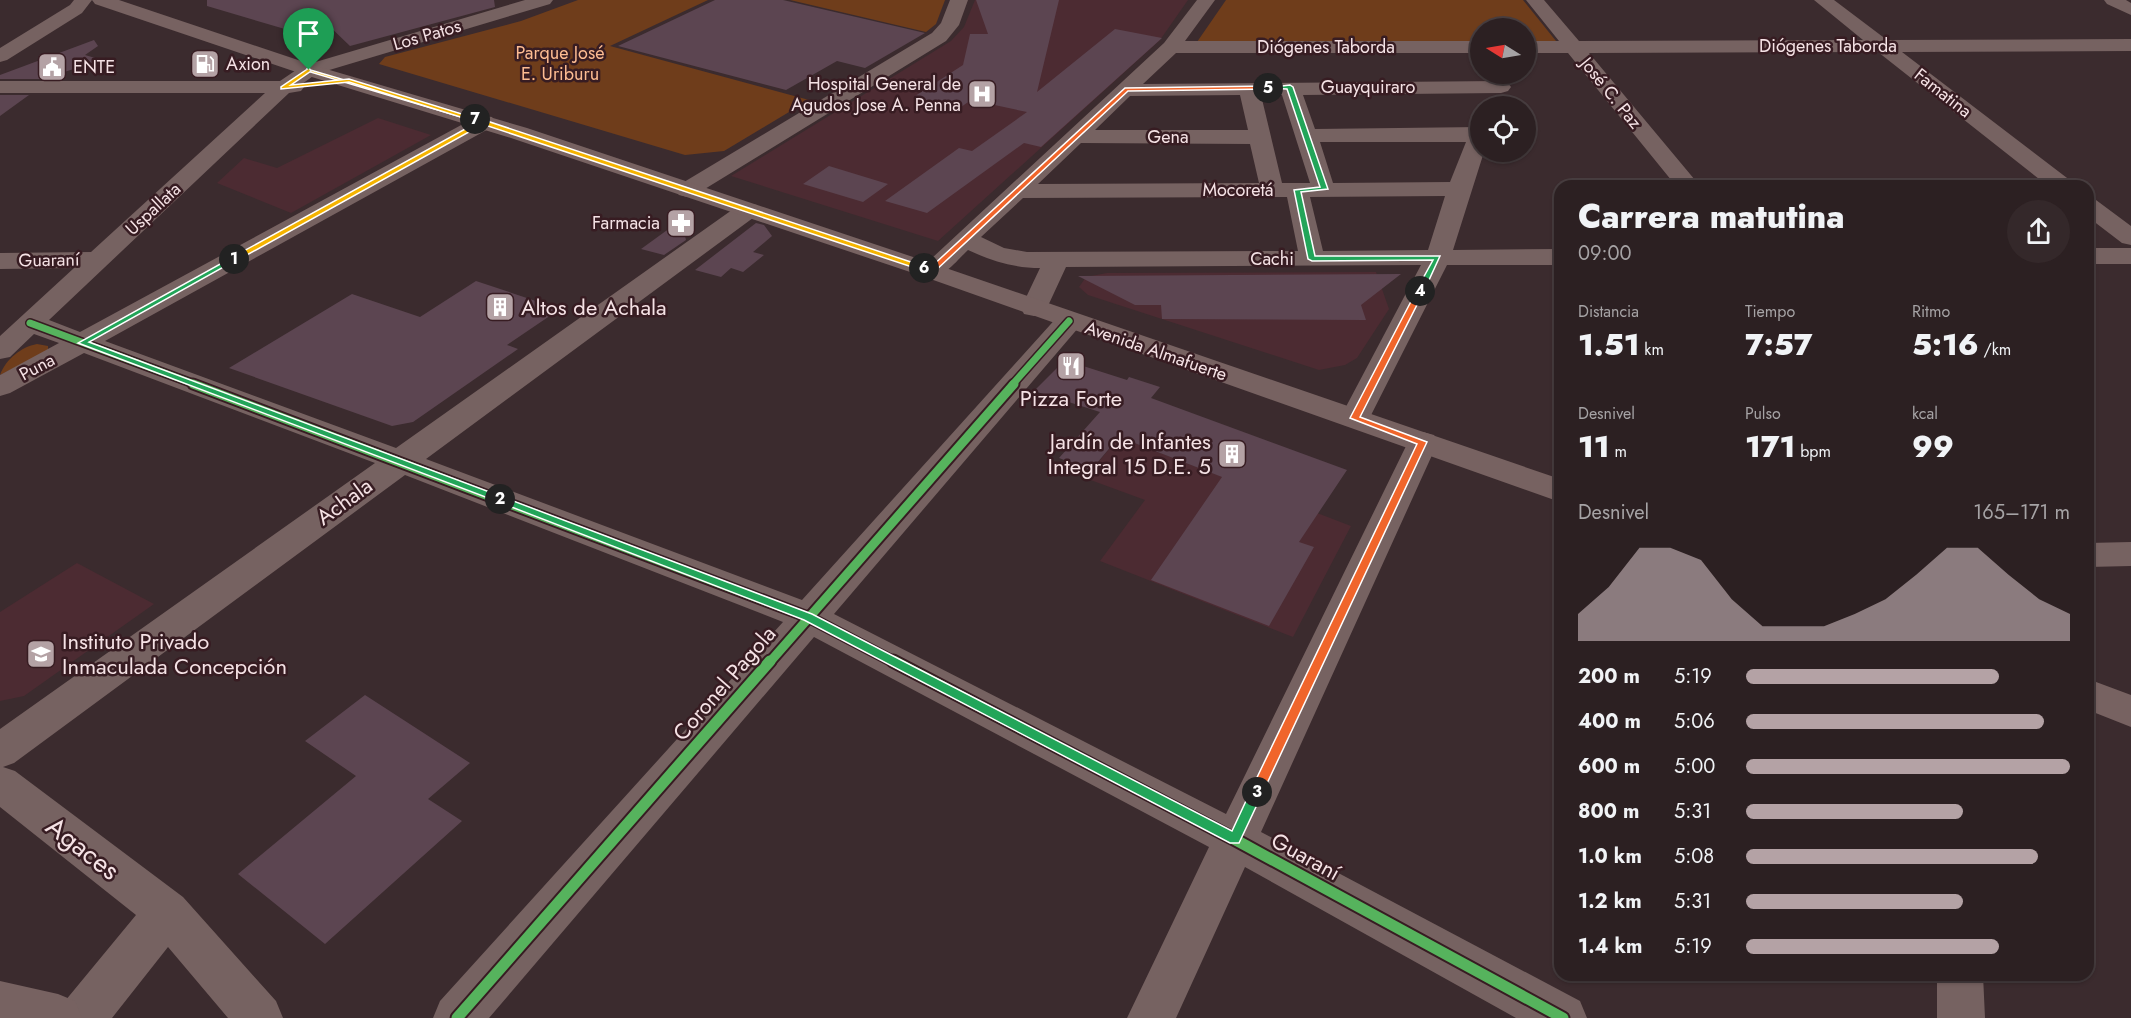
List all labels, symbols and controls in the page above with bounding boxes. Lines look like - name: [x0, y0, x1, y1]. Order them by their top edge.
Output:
- pin: [283, 8, 334, 70]
- street label: Los Patos: [390, 13, 464, 57]
- icon: arrive: [292, 17, 325, 50]
- north arrow: [1470, 18, 1536, 84]
- map controls: [1470, 18, 1536, 162]
- street label: Diógenes Taborda: [1759, 33, 1897, 59]
- street label: Diógenes Taborda: [1257, 34, 1395, 60]
- park label: Parque José E. Uriburu: [516, 40, 604, 87]
- fuel station icon: Axion: [189, 48, 221, 80]
- street label: José C. Paz: [1573, 50, 1648, 135]
- public building icon: ENTE: [36, 51, 68, 83]
- place label: Axion: [226, 51, 270, 77]
- place label: ENTE: [73, 54, 115, 80]
- street label: Famatina: [1909, 62, 1977, 124]
- place label: Hospital General de Agudos Jose A. Penna: [791, 71, 961, 118]
- pin: 5: [1253, 73, 1283, 103]
- street label: Guayquiraro: [1321, 74, 1415, 100]
- text: 5: [1263, 76, 1273, 99]
- hospital icon: Hospital General de Agudos Jose A. Penna: [966, 78, 998, 110]
- button: locate: [1470, 96, 1536, 162]
- pin: 7: [460, 104, 490, 134]
- text: 7: [470, 107, 480, 130]
- street label: Gena: [1147, 124, 1189, 150]
- street label: Uspallata: [120, 177, 186, 241]
- street label: Mocoretá: [1202, 177, 1274, 203]
- text: Carrera matutina: [1578, 193, 1845, 240]
- button: share: [2007, 200, 2070, 263]
- pharmacy icon: Farmacia: [665, 207, 697, 239]
- place label: Farmacia: [592, 210, 660, 236]
- text: 09:00: [1578, 239, 1632, 268]
- pin: 1: [219, 244, 249, 274]
- street label: Guaraní: [18, 246, 81, 274]
- street label: Cachi: [1250, 246, 1294, 272]
- text: 1: [230, 247, 238, 270]
- pin: 6: [909, 253, 939, 283]
- text: 6: [919, 256, 929, 279]
- pin: 4: [1405, 276, 1435, 306]
- text: 4: [1414, 279, 1426, 302]
- building icon: Altos de Achala: [484, 291, 516, 323]
- place label: Altos de Achala: [521, 291, 667, 323]
- text: Distancia: [1578, 300, 1639, 323]
- text: Tiempo: [1745, 300, 1795, 323]
- text: Ritmo: [1912, 300, 1950, 323]
- street label: Avenida Almafuerte: [1081, 315, 1231, 387]
- text: 1.51: [1578, 323, 1640, 366]
- text: 7:57: [1745, 323, 1813, 366]
- text: 5:16: [1912, 323, 1979, 366]
- text: km: [1640, 338, 1664, 361]
- text: /km: [1979, 338, 2011, 361]
- street label: Puna: [15, 347, 59, 387]
- restaurant icon: Pizza Forte: [1055, 350, 1087, 382]
- place label: Pizza Forte: [1020, 382, 1122, 414]
- text: Desnivel: [1578, 402, 1635, 425]
- text: Pulso: [1745, 402, 1781, 425]
- text: kcal: [1912, 402, 1938, 425]
- place label: Jardín de Infantes Integral 15 D.E. 5: [1047, 425, 1211, 482]
- text: 11: [1578, 425, 1610, 468]
- text: 171: [1745, 425, 1795, 468]
- text: 99: [1912, 425, 1954, 468]
- building icon: Jardín de Infantes Integral 15 D.E. 5: [1216, 438, 1248, 470]
- text: m: [1610, 440, 1627, 463]
- text: bpm: [1795, 440, 1831, 463]
- street label: Achala: [309, 470, 379, 532]
- pin: 2: [485, 484, 515, 514]
- text: 2: [495, 487, 505, 510]
- text: Desnivel: [1578, 498, 1649, 527]
- text: 165–171 m: [1973, 498, 2070, 527]
- street label: Coronel Pagola: [665, 619, 783, 747]
- place label: Instituto Privado Inmaculada Concepción: [62, 625, 287, 682]
- school or university icon: Instituto Privado Inmaculada Concepción: [25, 638, 57, 670]
- text: 200 m: [1578, 662, 1640, 691]
- text: 5:19: [1674, 662, 1712, 691]
- text: 400 m: [1578, 707, 1641, 736]
- text: 5:06: [1674, 707, 1715, 736]
- text: 600 m: [1578, 752, 1640, 781]
- text: 5:00: [1674, 752, 1715, 781]
- pin: 3: [1242, 777, 1272, 807]
- text: 3: [1252, 780, 1262, 803]
- text: 800 m: [1578, 797, 1639, 826]
- text: 5:31: [1674, 797, 1711, 826]
- street label: Agaces: [38, 807, 128, 889]
- street label: Guaraní: [1266, 824, 1347, 889]
- text: 1.0 km: [1578, 842, 1642, 871]
- text: 5:08: [1674, 842, 1714, 871]
- text: 1.2 km: [1578, 887, 1642, 916]
- text: 5:31: [1674, 887, 1711, 916]
- text: 1.4 km: [1578, 932, 1643, 961]
- text: 5:19: [1674, 932, 1712, 961]

